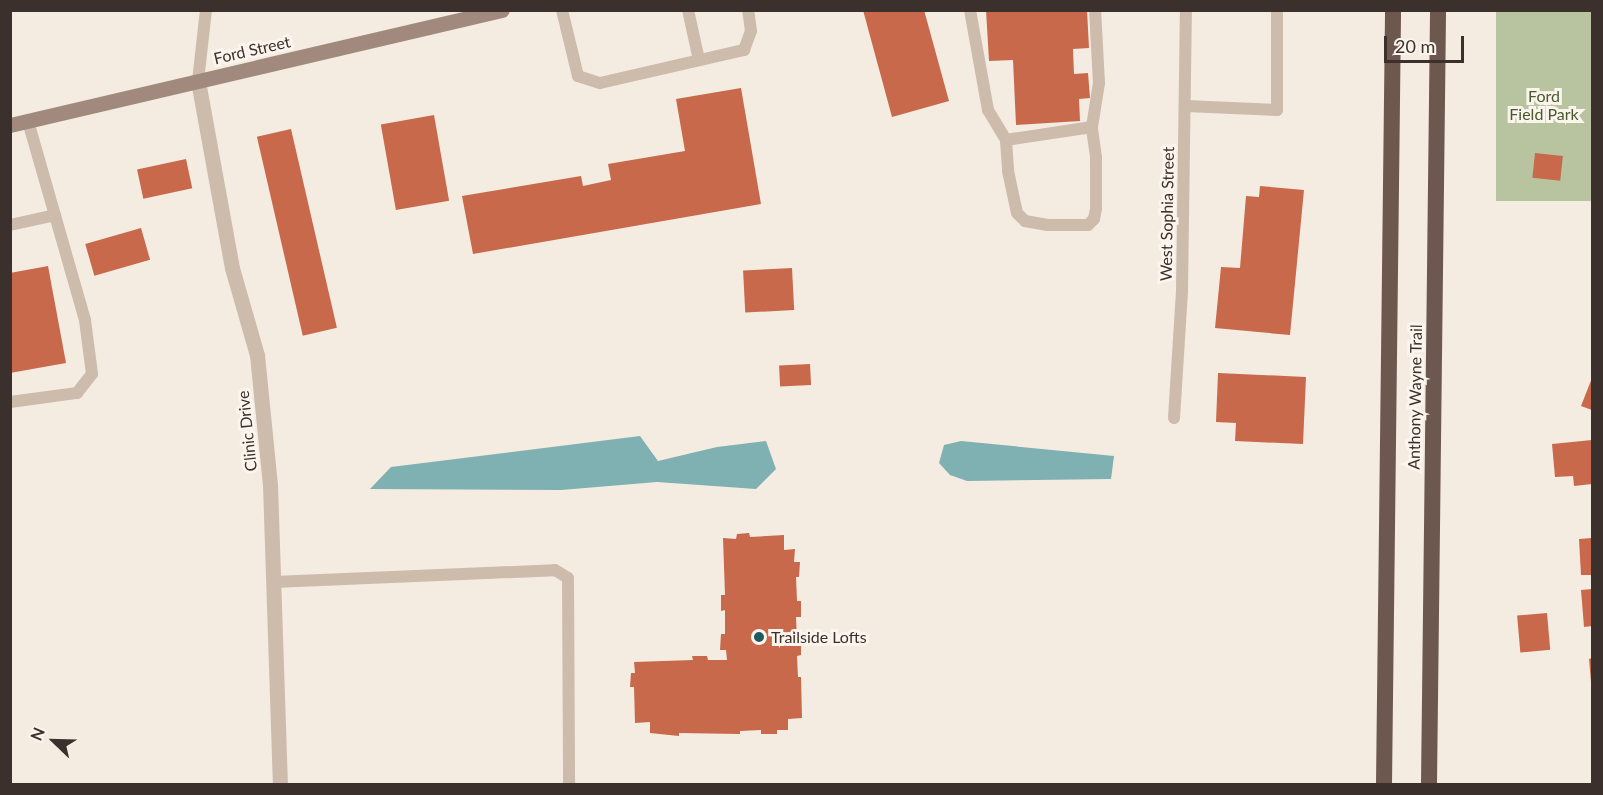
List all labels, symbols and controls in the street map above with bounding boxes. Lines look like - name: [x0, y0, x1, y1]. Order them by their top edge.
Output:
- scale bar: [1387, 24, 1466, 62]
- street label: Ford Street: [212, 32, 292, 68]
- text: 20 m: [1395, 35, 1435, 57]
- park label: Ford Field Park: [1509, 86, 1579, 124]
- street label: West Sophia Street: [1156, 147, 1178, 281]
- street label: Anthony Wayne Trail: [1404, 324, 1426, 470]
- street label: Clinic Drive: [233, 390, 261, 472]
- place label: Trailside Lofts: [771, 627, 867, 647]
- marker: Trailside Lofts: [752, 630, 766, 644]
- north arrow: [24, 711, 84, 771]
- text: N: [26, 724, 48, 743]

